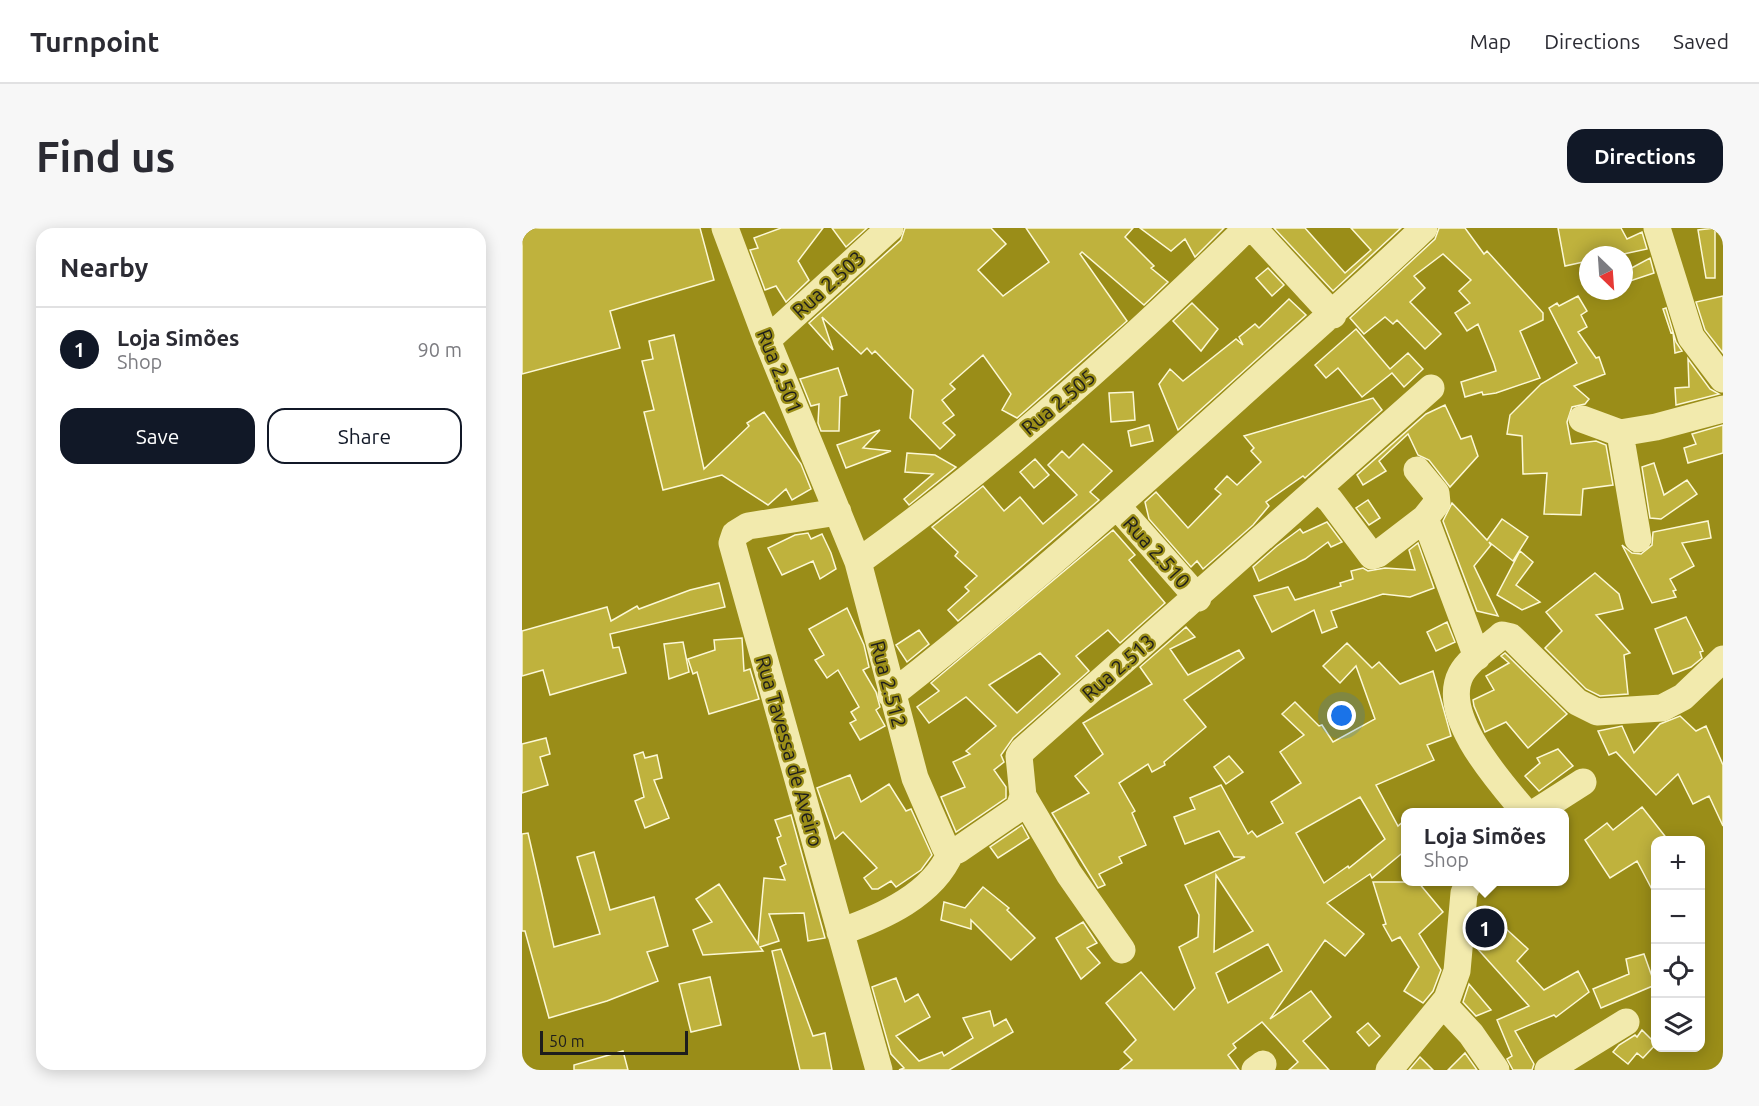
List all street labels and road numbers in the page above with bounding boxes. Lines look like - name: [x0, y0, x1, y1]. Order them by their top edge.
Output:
- street label: Rua 2.503: [787, 246, 869, 322]
- street label: Rua 2.501: [753, 326, 807, 416]
- street label: Rua 2.505: [1017, 365, 1099, 439]
- street label: Rua 2.510: [1119, 511, 1195, 593]
- street label: Rua 2.513: [1077, 629, 1159, 705]
- street label: Rua 2.512: [866, 638, 912, 730]
- street label: Rua Tavessa de Aveiro: [752, 653, 828, 849]

